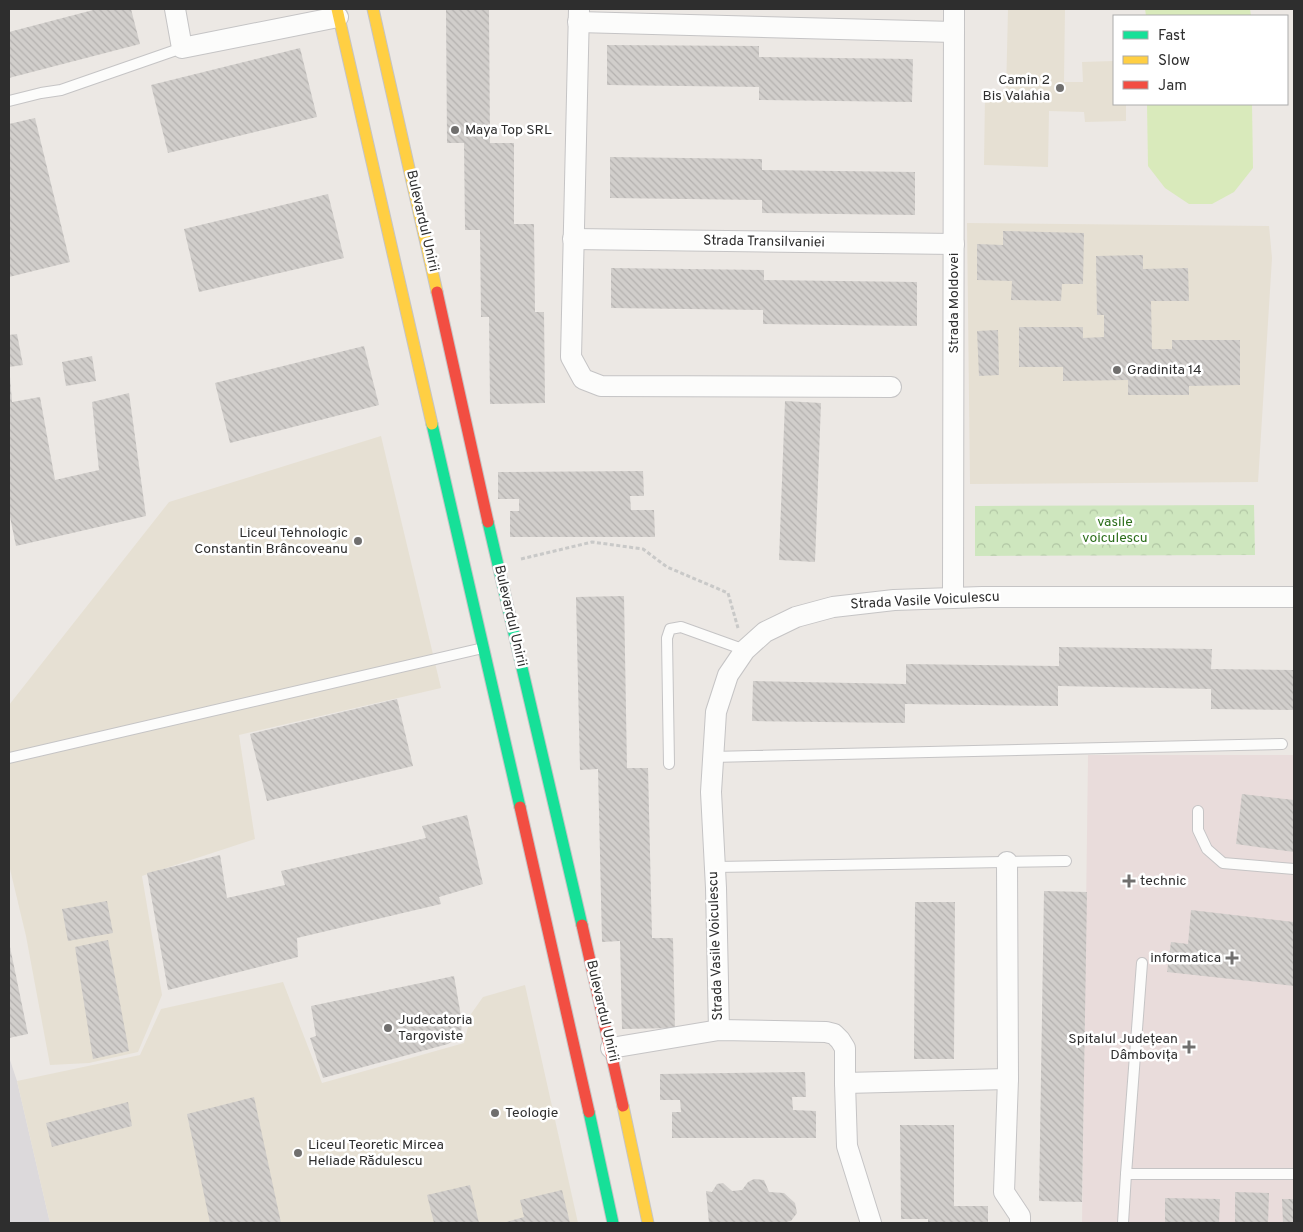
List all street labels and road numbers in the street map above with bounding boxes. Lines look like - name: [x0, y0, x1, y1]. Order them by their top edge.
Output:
- street label: Bulevardul Unirii: [402, 169, 442, 273]
- street label: Strada Transilvaniei: [703, 232, 825, 252]
- street label: Strada Moldovei: [946, 253, 963, 353]
- street label: Bulevardul Unirii: [490, 564, 530, 668]
- street label: Strada Vasile Voiculescu: [850, 589, 1000, 613]
- street label: Strada Vasile Voiculescu: [705, 871, 727, 1021]
- street label: Bulevardul Unirii: [582, 959, 622, 1063]

